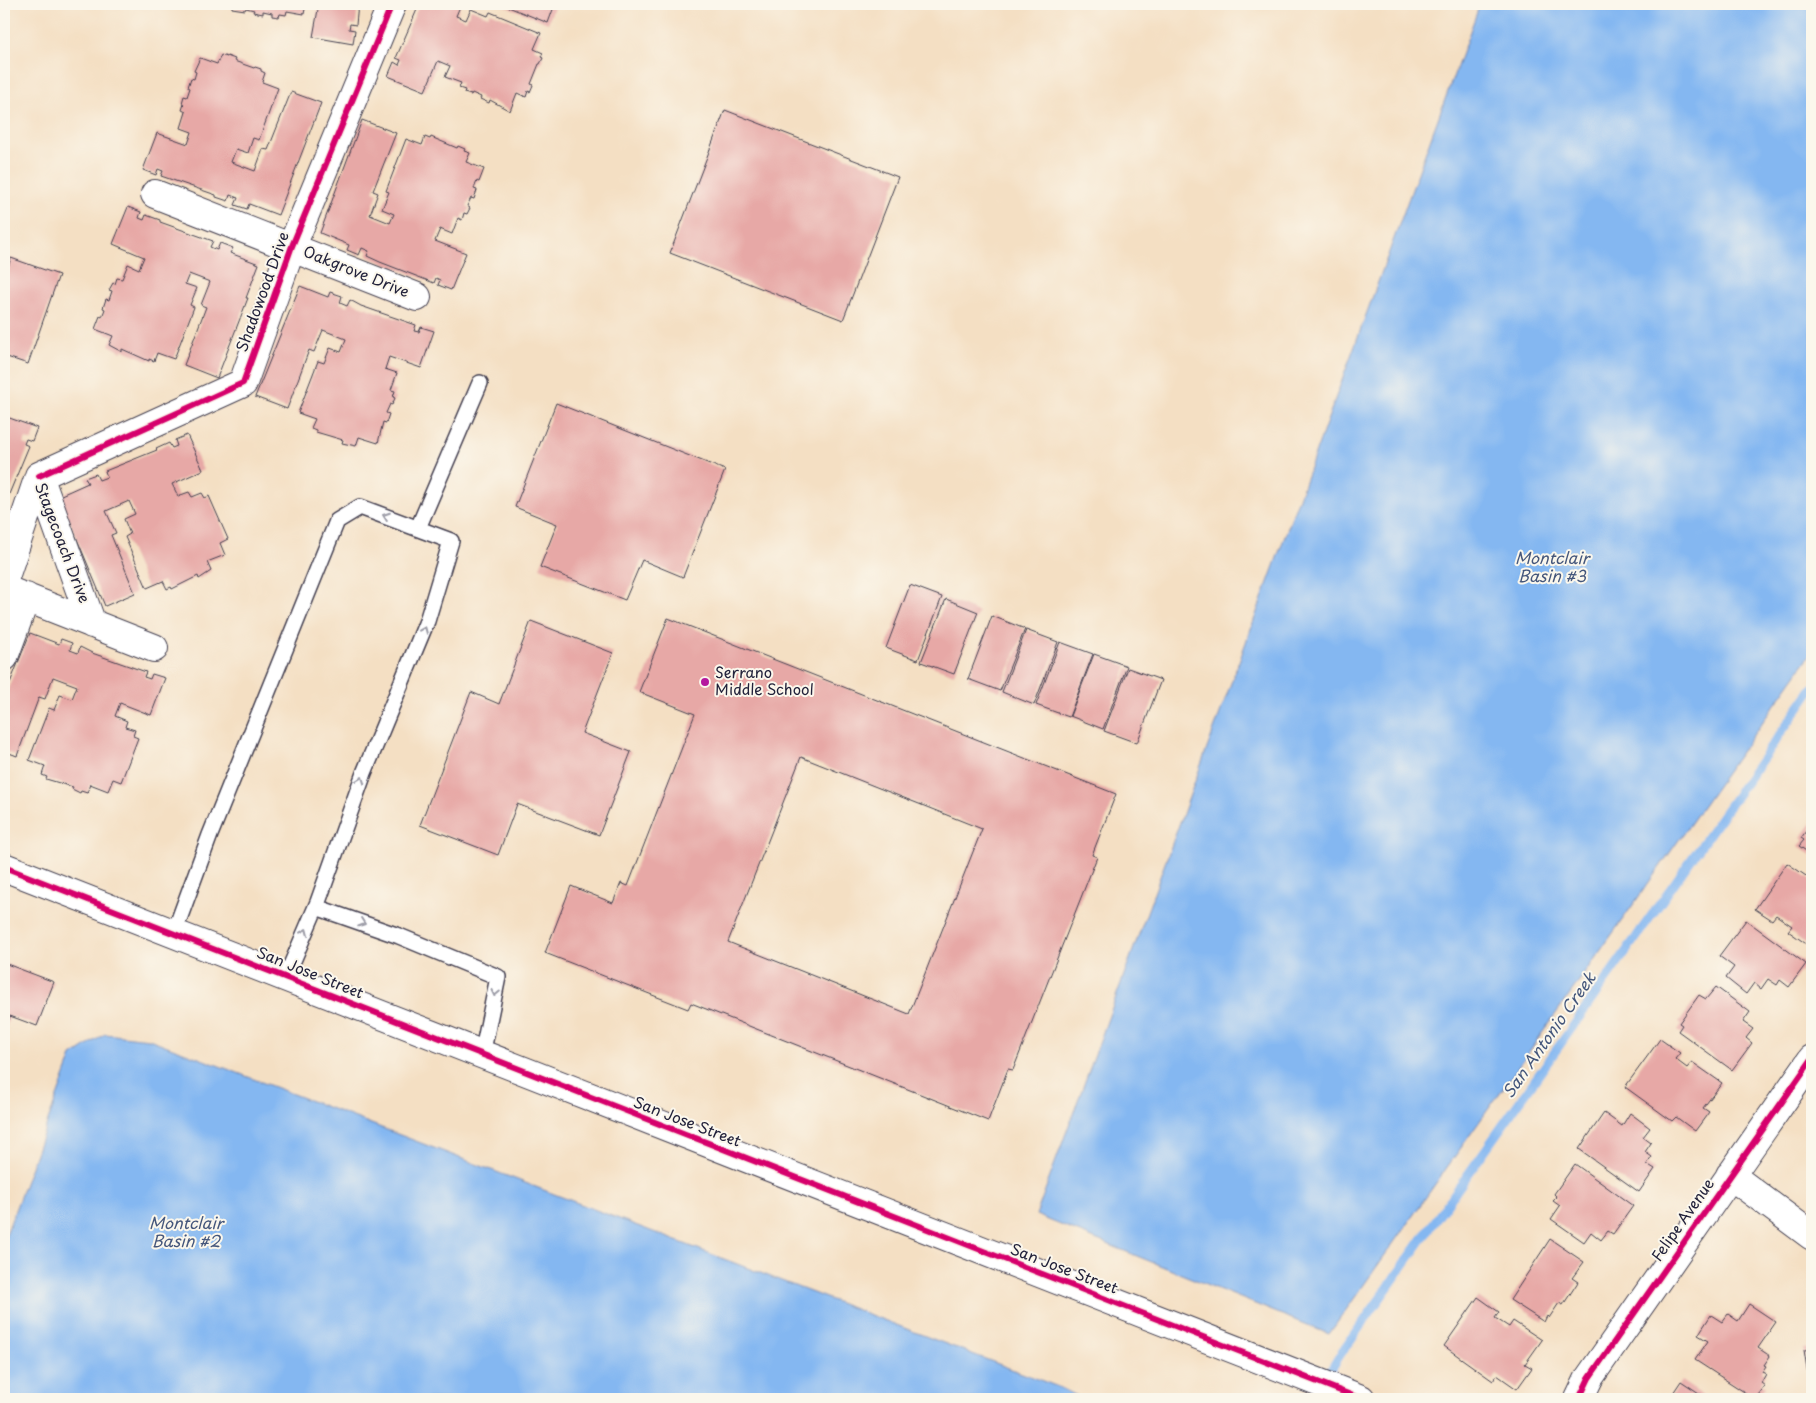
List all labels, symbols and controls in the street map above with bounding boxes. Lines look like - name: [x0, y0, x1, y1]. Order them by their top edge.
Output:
- street label: Shadowood Drive: [229, 228, 294, 355]
- street label: Oakgrove Drive: [300, 239, 413, 302]
- street label: Stagecoach Drive: [30, 479, 97, 606]
- one-way arrow: [382, 512, 391, 522]
- water label: Montclair Basin #3: [1515, 545, 1592, 587]
- one-way arrow: [417, 626, 428, 635]
- place label: Serrano Middle School: [715, 660, 814, 700]
- marker: Serrano Middle School: [699, 676, 711, 688]
- one-way arrow: [355, 776, 365, 785]
- one-way arrow: [357, 917, 366, 927]
- one-way arrow: [299, 928, 310, 937]
- street label: San Jose Street: [254, 940, 367, 1004]
- water label: San Antonio Creek: [1496, 966, 1601, 1102]
- one-way arrow: [490, 989, 500, 998]
- street label: San Jose Street: [630, 1090, 745, 1152]
- street label: Felipe Avenue: [1645, 1173, 1719, 1265]
- water label: Montclair Basin #2: [149, 1210, 226, 1252]
- street label: San Jose Street: [1007, 1237, 1122, 1299]

